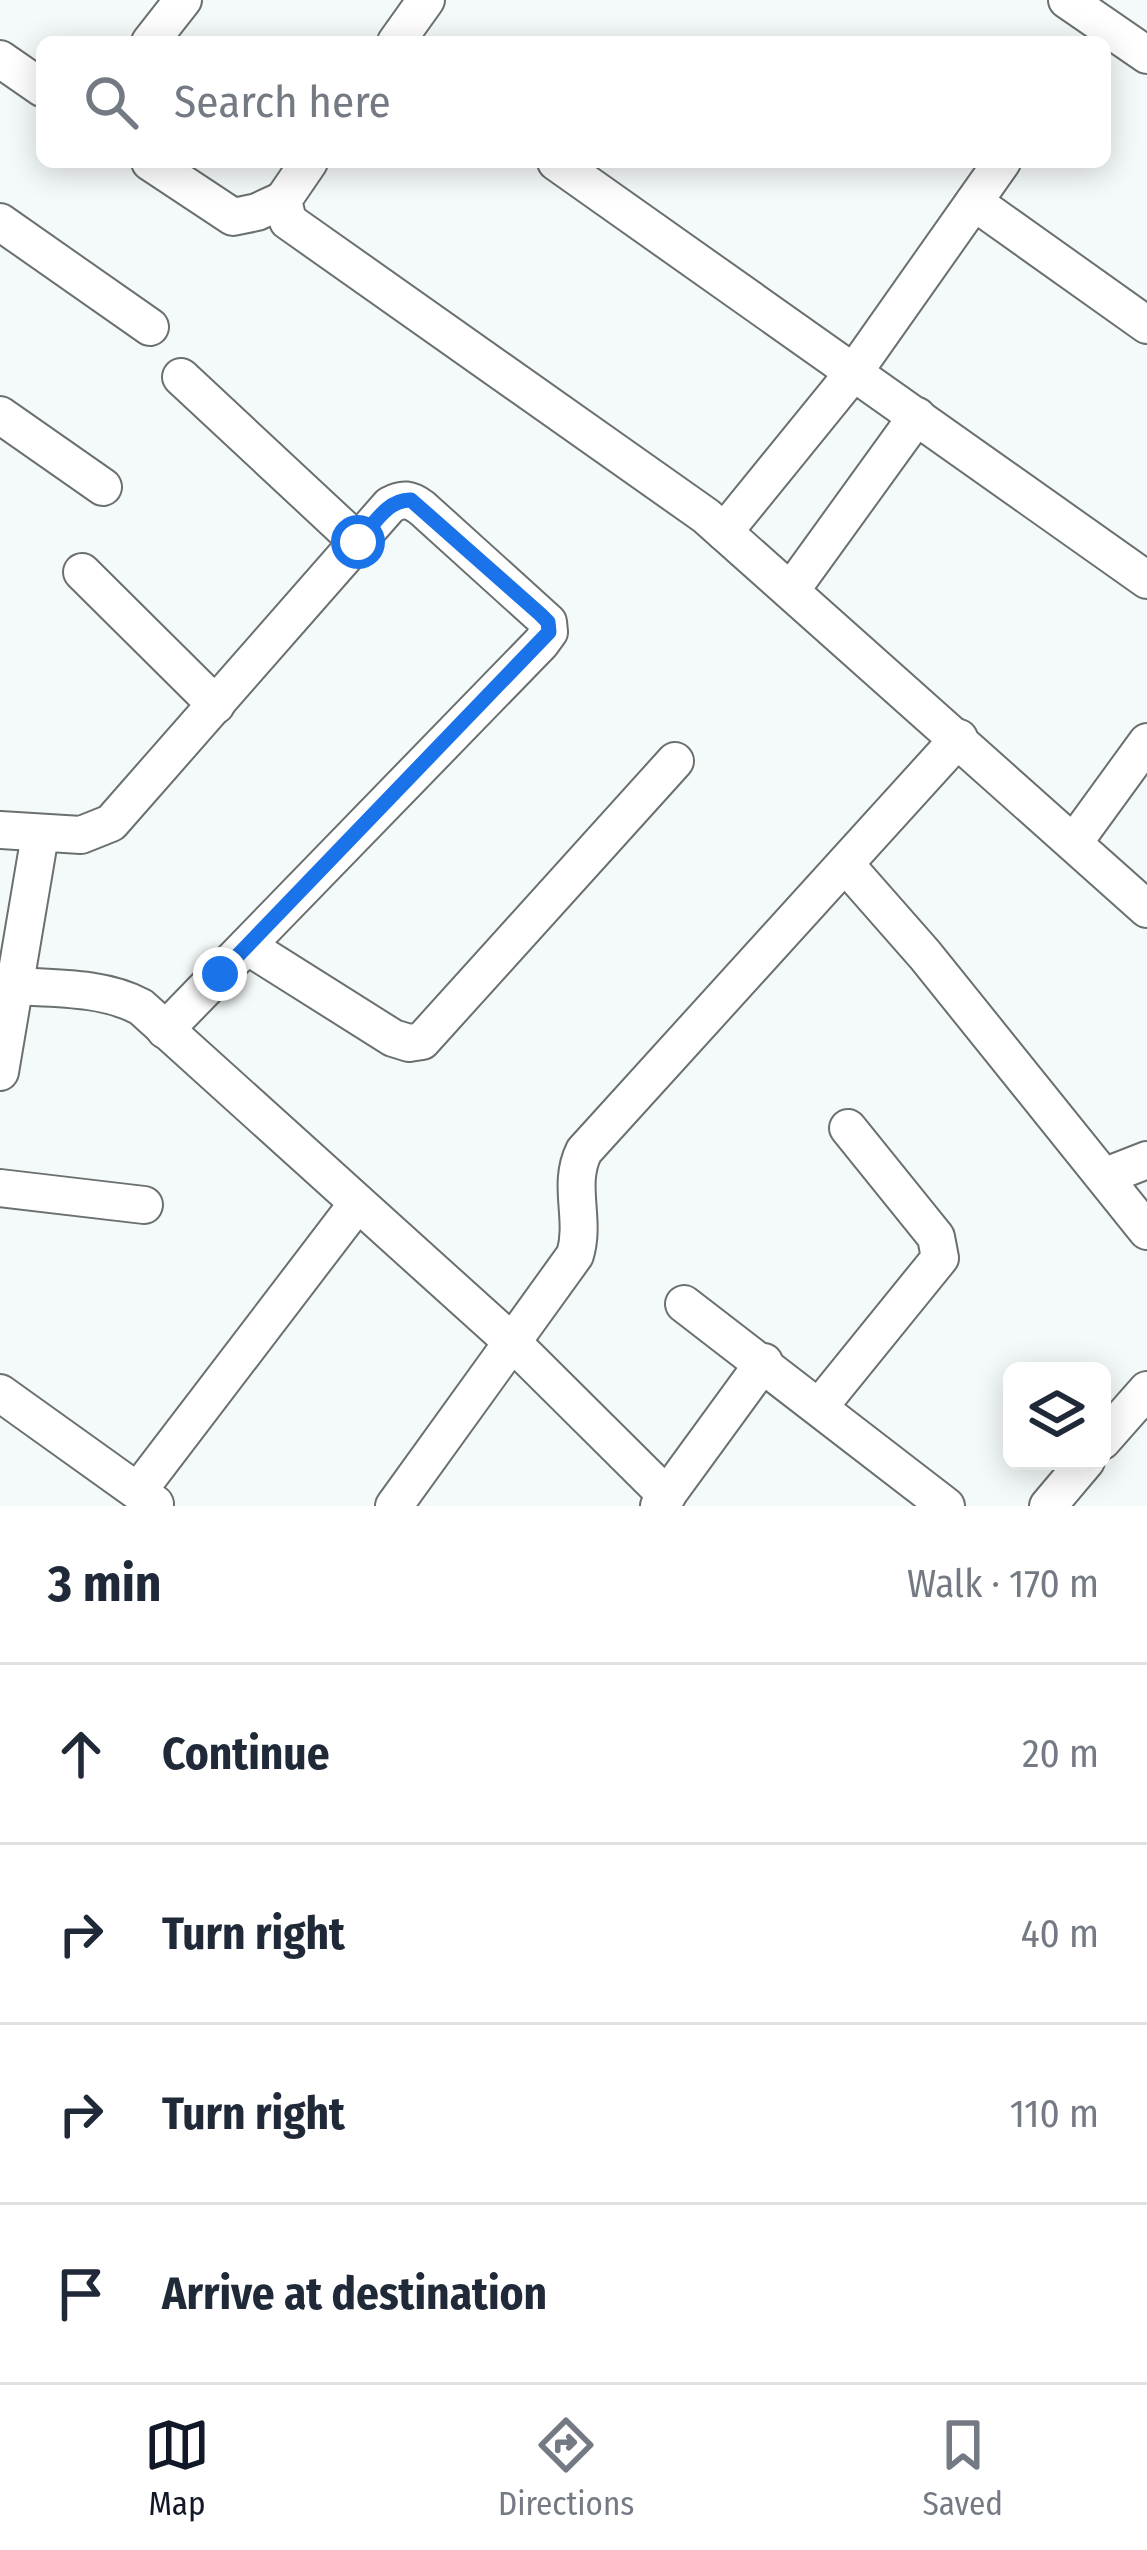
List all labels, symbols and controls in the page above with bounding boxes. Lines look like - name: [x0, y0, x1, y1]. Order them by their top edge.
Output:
- search box: [36, 36, 1111, 168]
- icon: search: [78, 69, 144, 135]
- text: Search here: [174, 75, 391, 129]
- route start: [331, 515, 385, 569]
- route end: [193, 947, 247, 1001]
- map controls: [1003, 1362, 1111, 1470]
- button: layers: [1003, 1362, 1111, 1470]
- text: 3 min: [48, 1553, 162, 1615]
- text: Walk · 170 m: [907, 1561, 1099, 1607]
- icon: ahead: [48, 1721, 114, 1787]
- text: Continue: [162, 1727, 330, 1781]
- text: 20 m: [1022, 1731, 1099, 1777]
- icon: right: [48, 1901, 114, 1967]
- text: Turn right: [162, 1907, 345, 1961]
- text: 40 m: [1021, 1911, 1099, 1957]
- icon: right: [48, 2081, 114, 2147]
- text: Turn right: [162, 2087, 345, 2141]
- text: 110 m: [1010, 2091, 1099, 2137]
- icon: arrive: [48, 2261, 114, 2327]
- text: Arrive at destination: [162, 2267, 547, 2321]
- tab: Map: [144, 2412, 210, 2524]
- tab: Directions: [498, 2412, 634, 2524]
- tab: Saved: [922, 2412, 1003, 2524]

